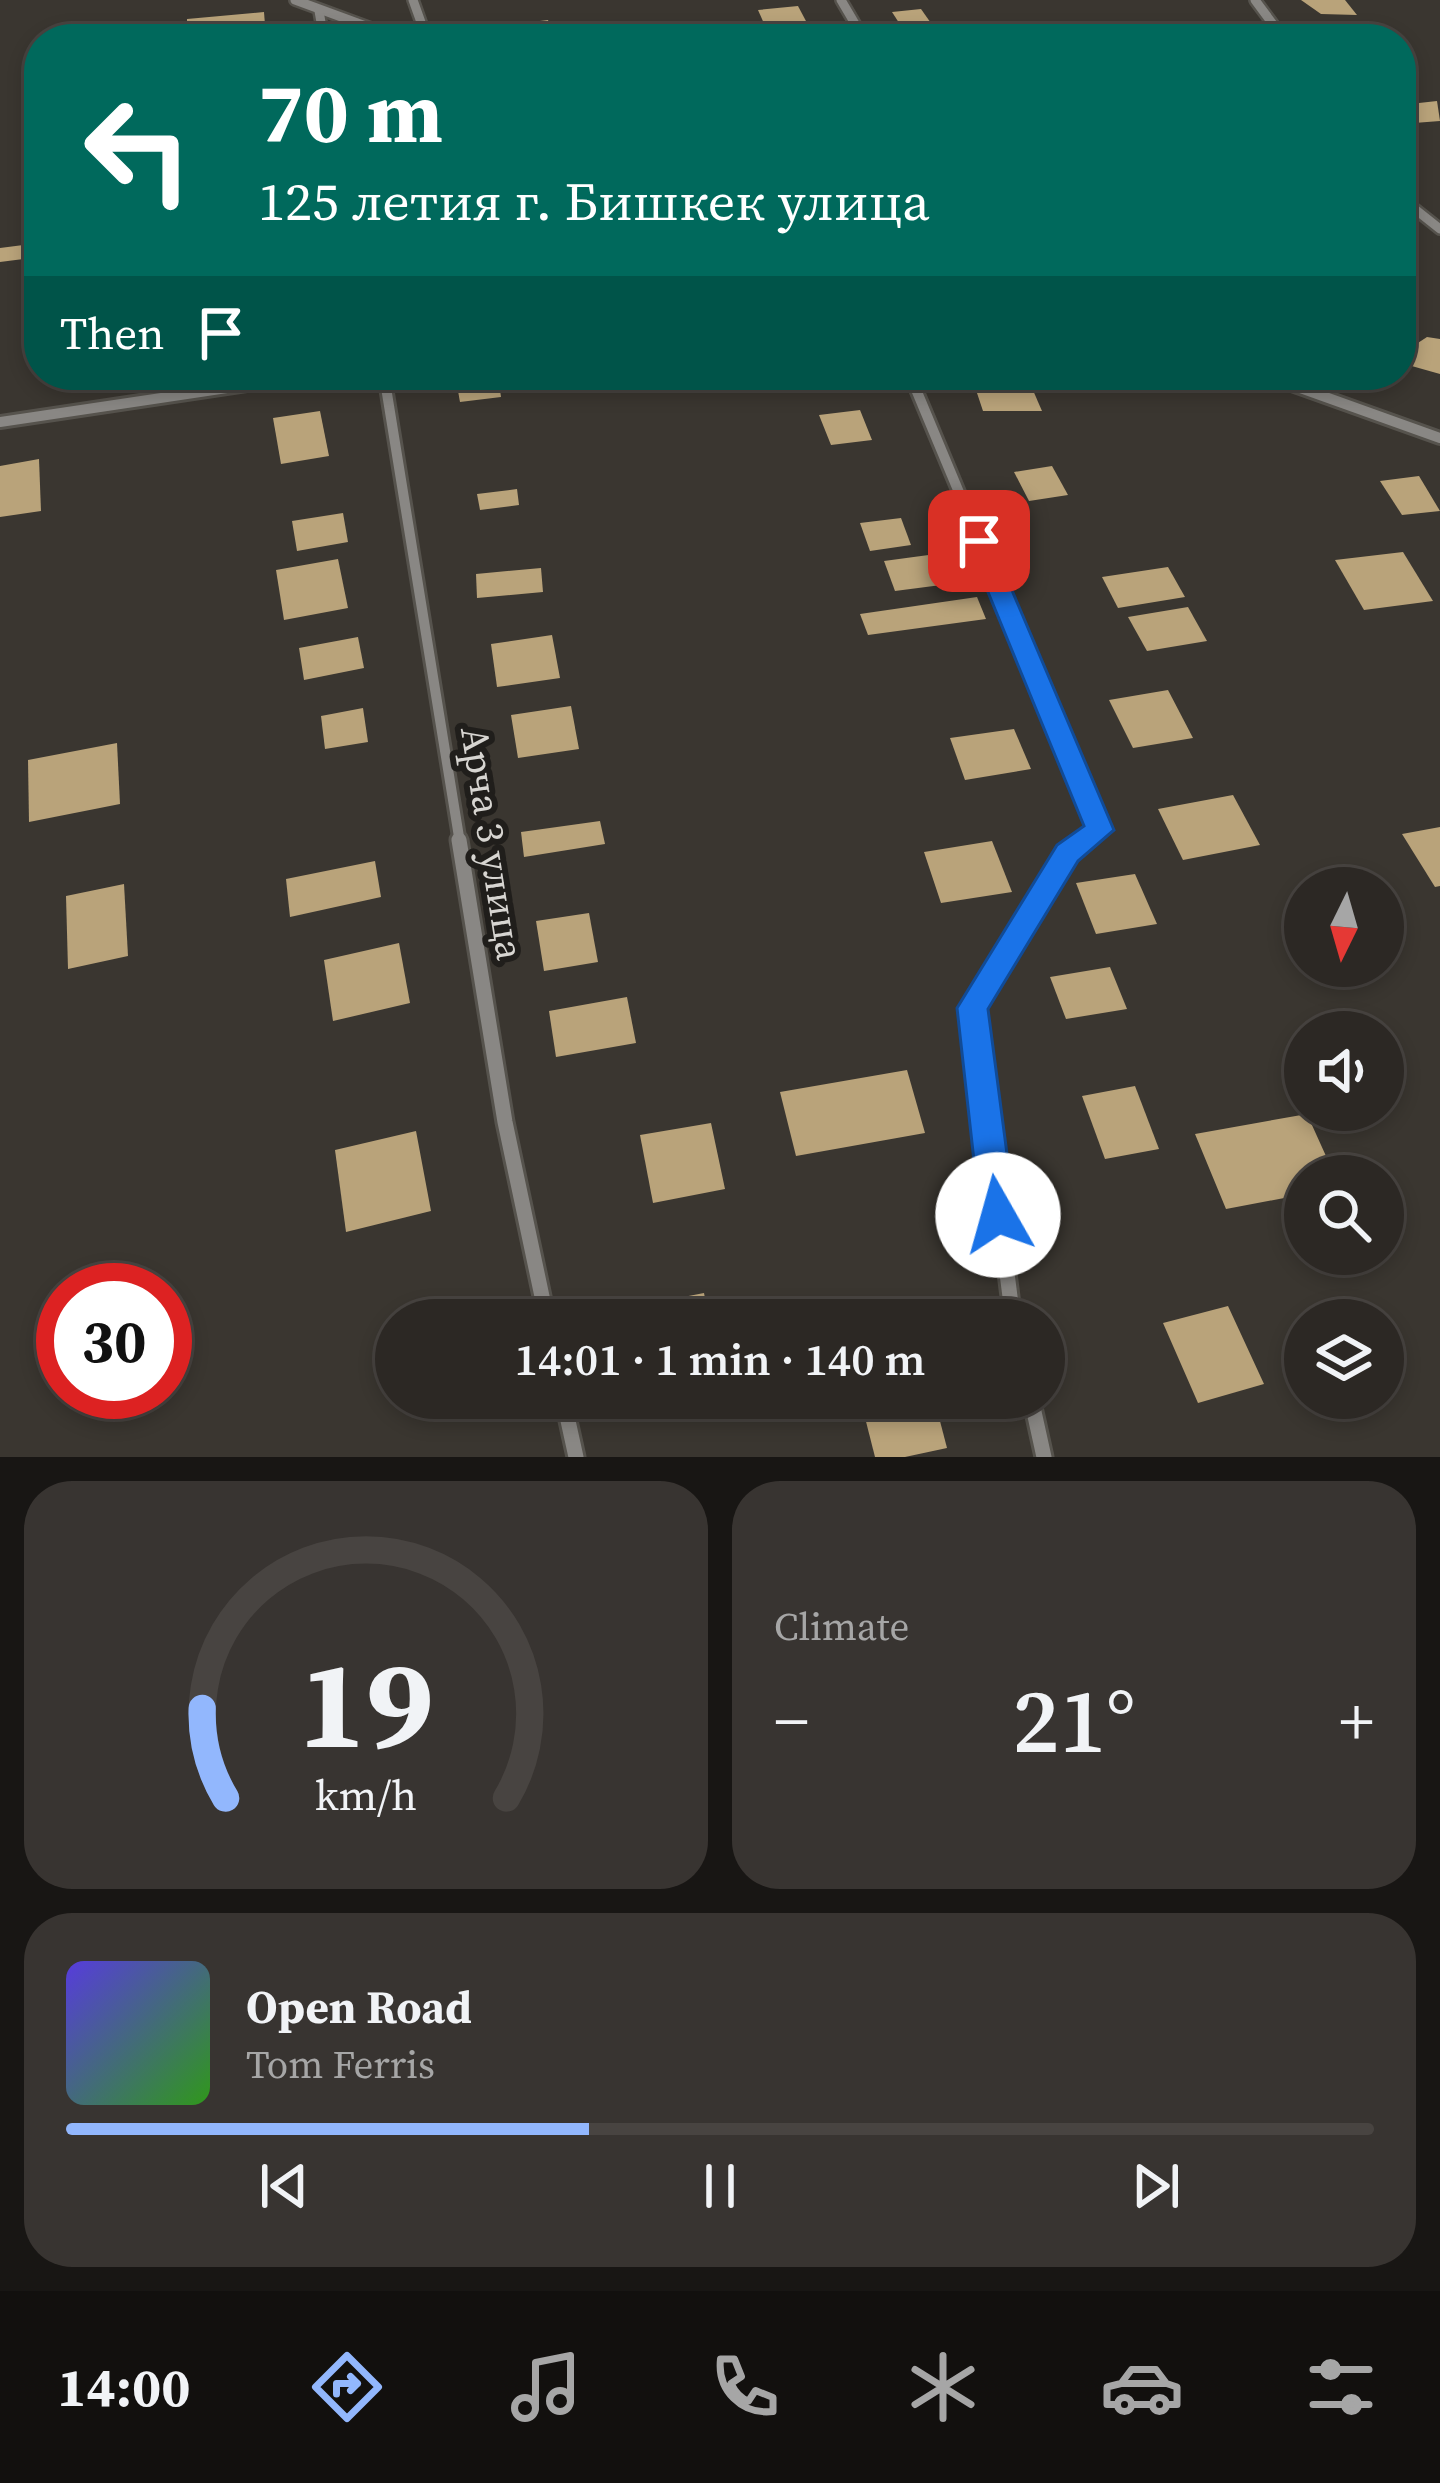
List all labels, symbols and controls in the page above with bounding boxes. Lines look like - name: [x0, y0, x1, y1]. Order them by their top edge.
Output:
- text: 70 m: [258, 55, 443, 170]
- icon: left: [60, 72, 216, 228]
- text: 125 летия г. Бишкек улица: [258, 164, 930, 238]
- icon: arrive: [188, 300, 254, 366]
- text: Then: [60, 302, 164, 364]
- pin: [928, 490, 1030, 592]
- icon: arrive: [946, 508, 1012, 574]
- street label: Арча 3 улица: [448, 722, 537, 964]
- north arrow: [1284, 867, 1404, 987]
- map controls: [1284, 867, 1404, 1419]
- button: sound: [1284, 1011, 1404, 1131]
- position arrow: [935, 1152, 1061, 1278]
- button: search: [1284, 1155, 1404, 1275]
- speed limit sign: 30: [36, 1263, 192, 1419]
- button: layers: [1284, 1299, 1404, 1419]
- text: 14:01 · 1 min · 140 m: [515, 1328, 925, 1390]
- text: Climate: [774, 1600, 909, 1653]
- text: 19: [298, 1618, 434, 1789]
- text: 21°: [1012, 1659, 1136, 1782]
- text: −: [774, 1676, 809, 1766]
- text: +: [1339, 1676, 1374, 1766]
- text: km/h: [315, 1766, 417, 1824]
- text: Open Road: [246, 1976, 472, 2038]
- text: Tom Ferris: [246, 2038, 435, 2091]
- icon: previous: [251, 2153, 317, 2219]
- icon: pause: [687, 2153, 753, 2219]
- icon: next: [1123, 2153, 1189, 2219]
- icon: directions: [305, 2345, 389, 2429]
- icon: music: [504, 2345, 588, 2429]
- icon: phone: [703, 2345, 787, 2429]
- icon: climate: [901, 2345, 985, 2429]
- icon: car: [1100, 2345, 1184, 2429]
- icon: filters: [1299, 2345, 1383, 2429]
- text: 14:00: [57, 2350, 191, 2424]

